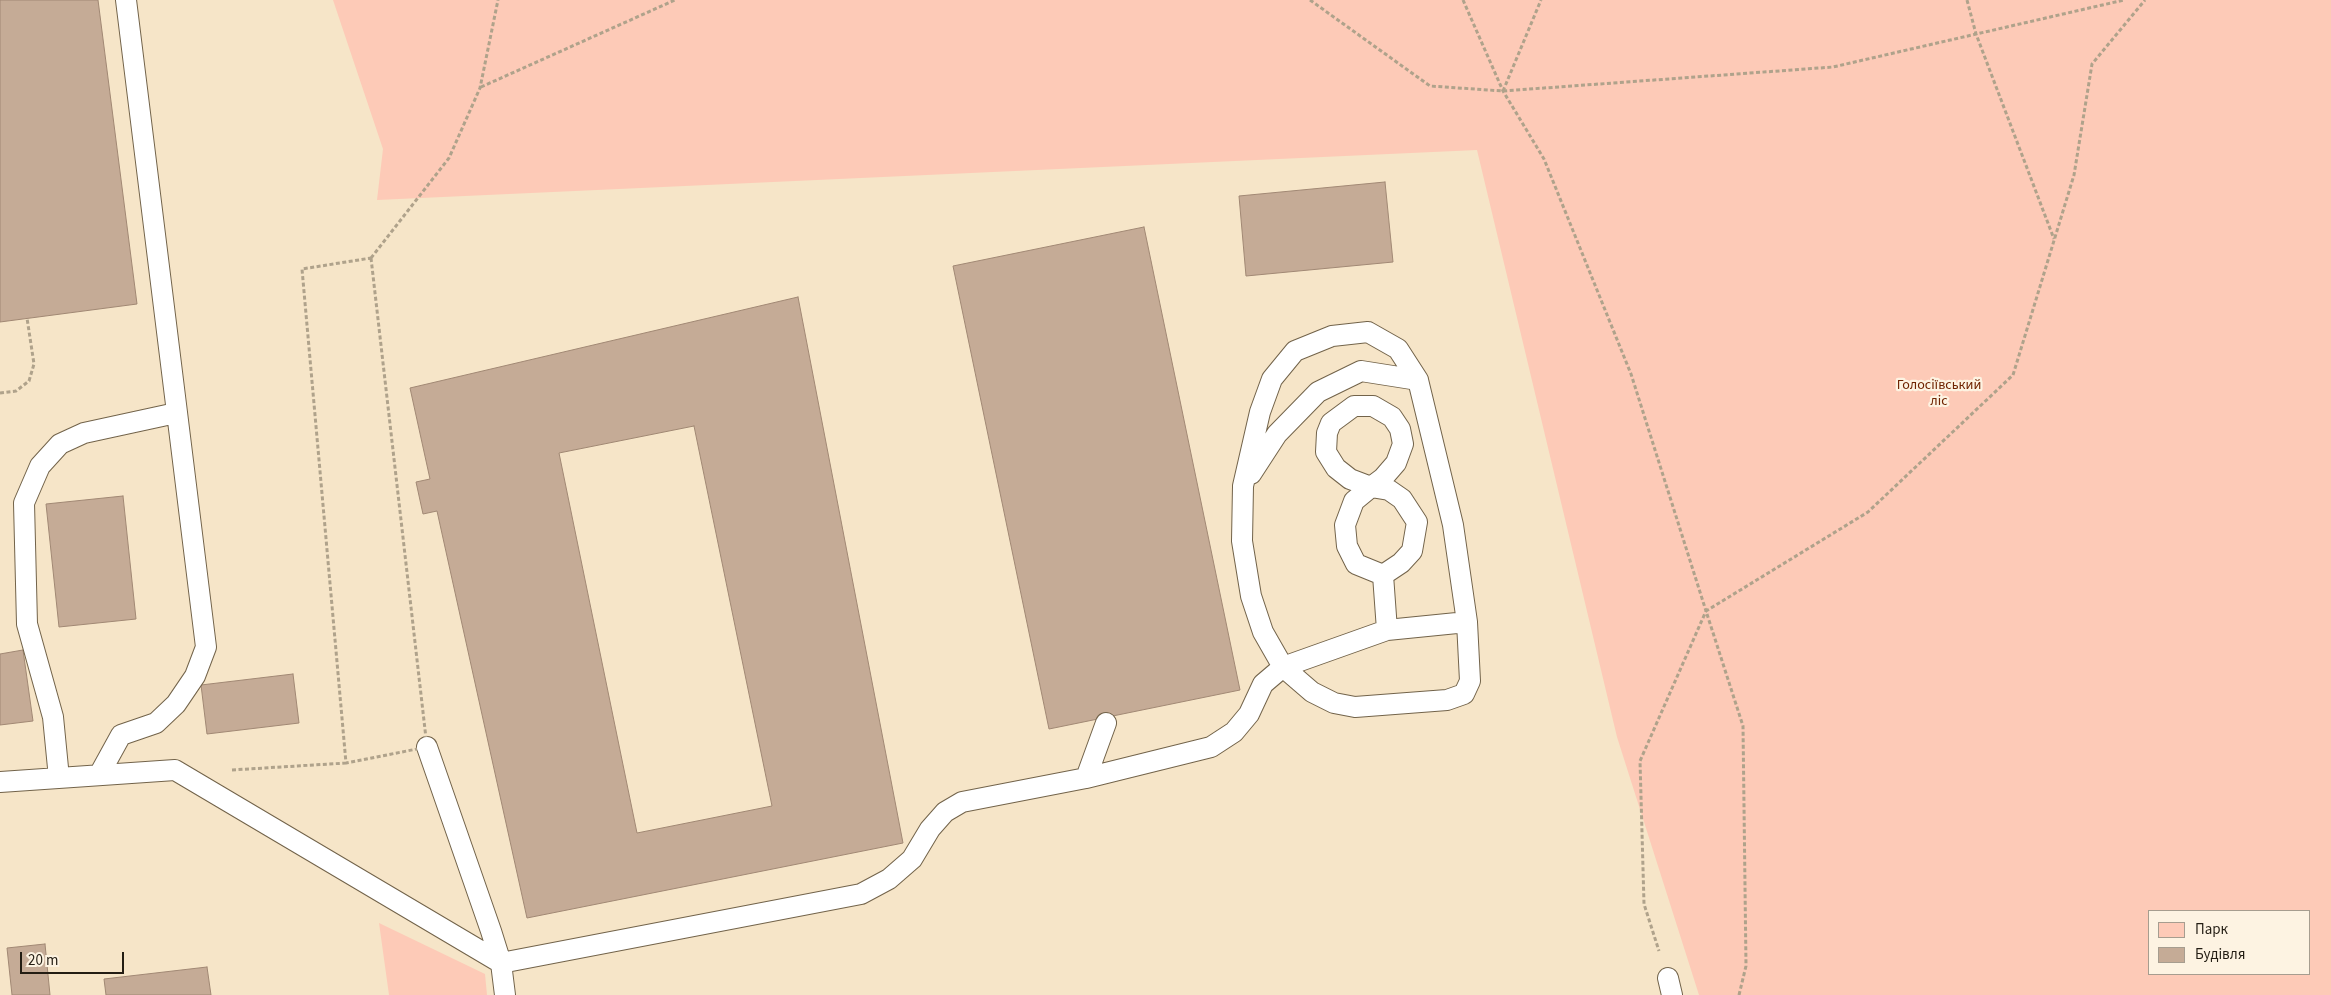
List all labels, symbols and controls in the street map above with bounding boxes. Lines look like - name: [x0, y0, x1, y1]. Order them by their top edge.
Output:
- park label: Голосіївський ліс: [1897, 378, 1981, 411]
- legend: [2148, 910, 2311, 975]
- text: Парк: [2195, 919, 2228, 940]
- scale bar: [22, 942, 126, 974]
- text: Будівля: [2195, 944, 2245, 965]
- text: 20 m: [28, 950, 58, 971]

